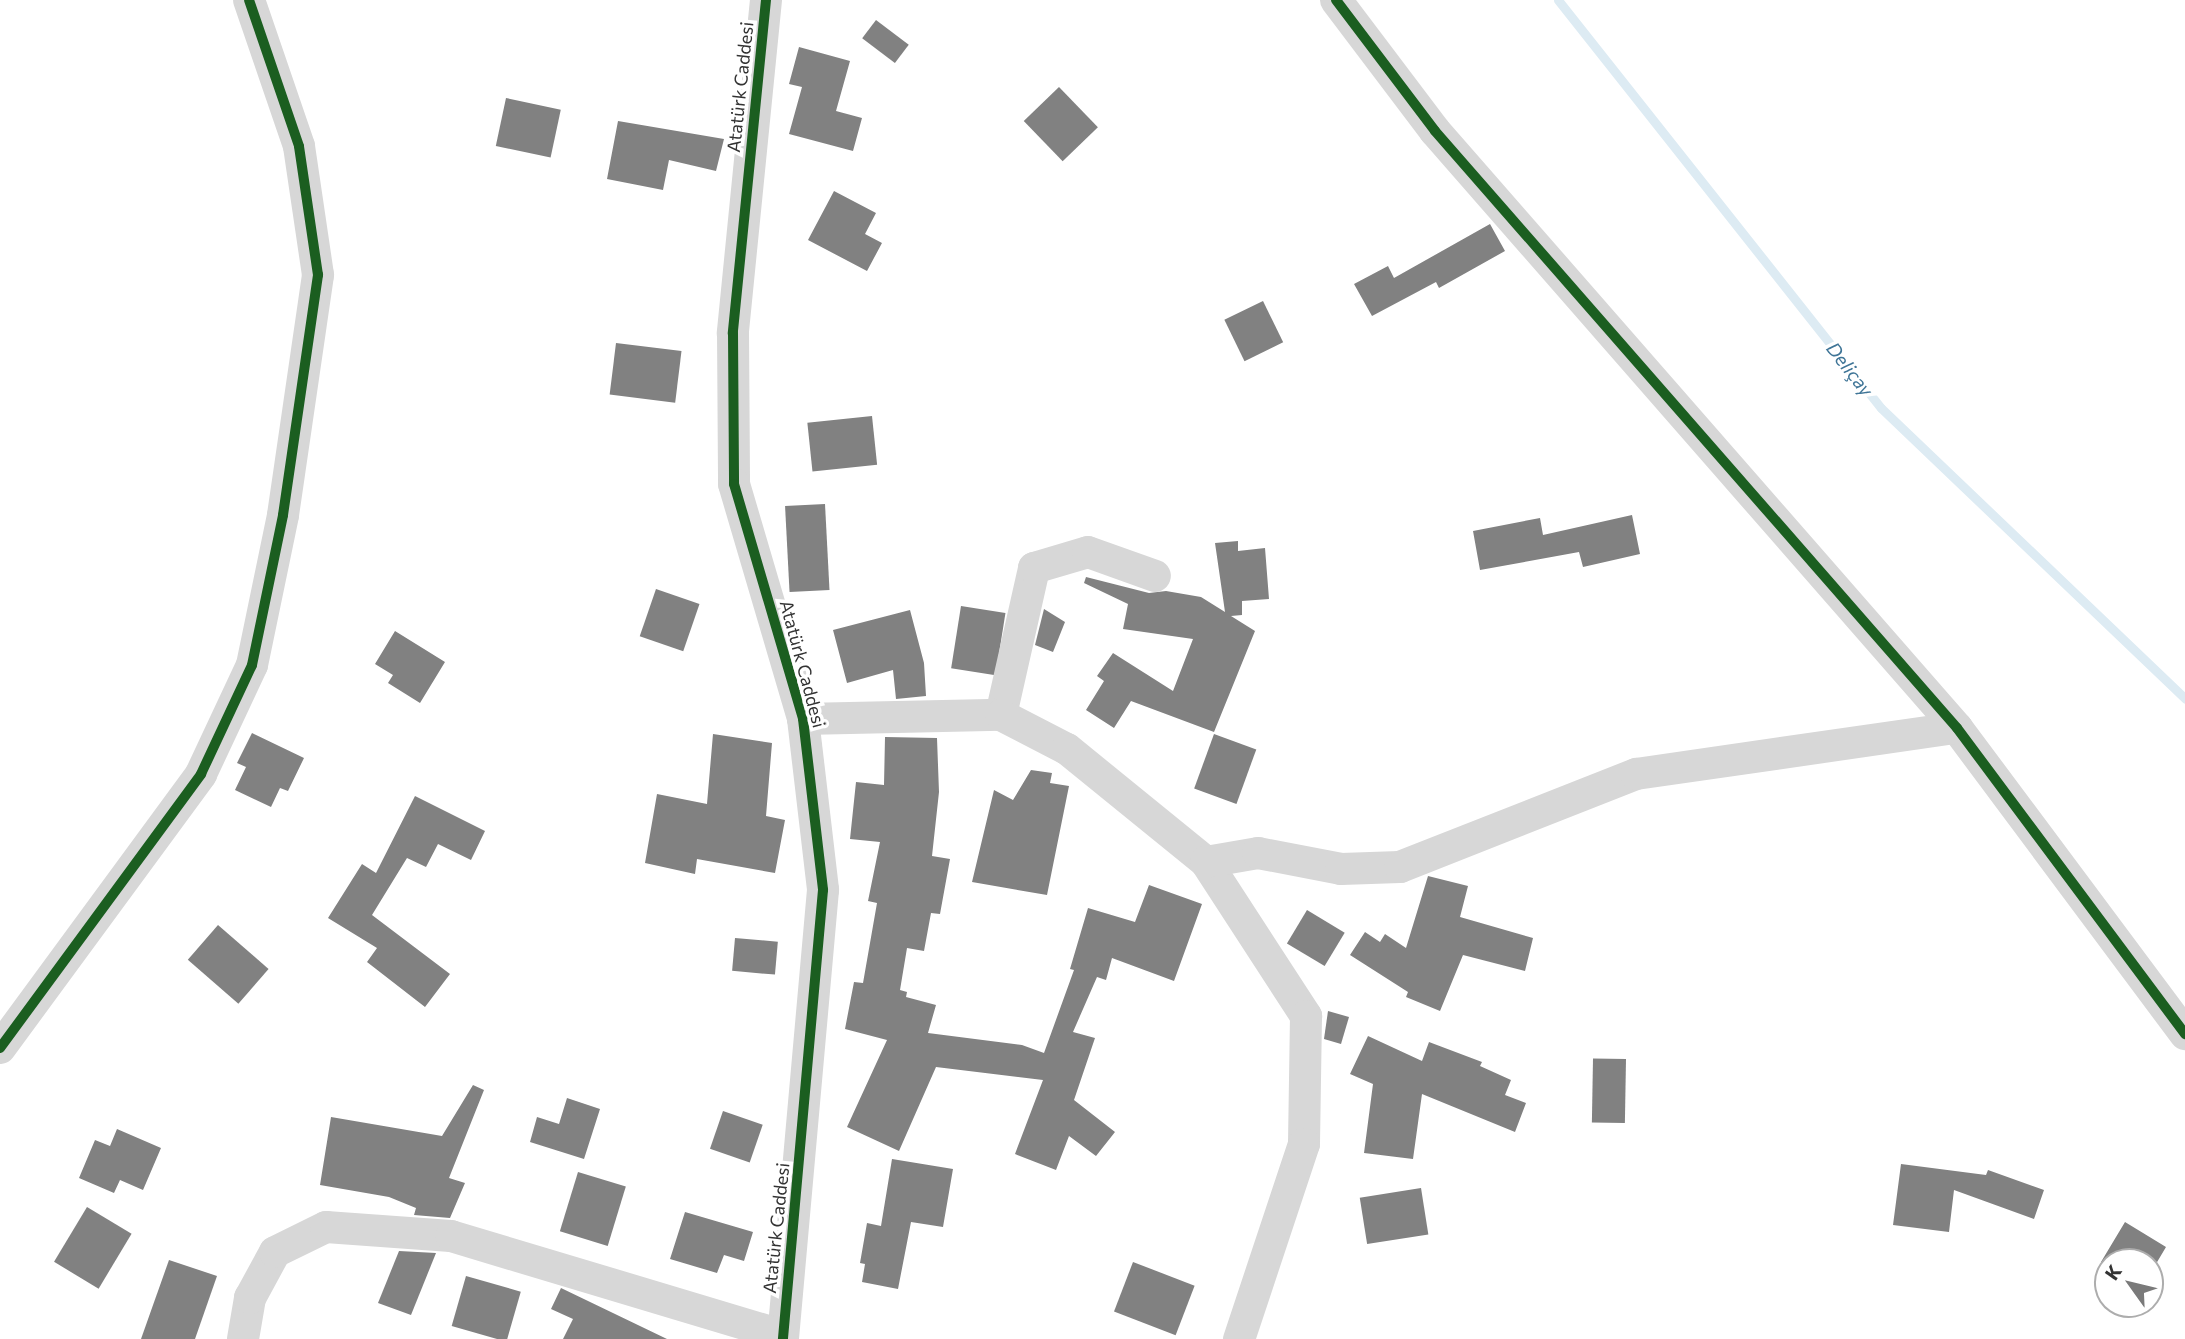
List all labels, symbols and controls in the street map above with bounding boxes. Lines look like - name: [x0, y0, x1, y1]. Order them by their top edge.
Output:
- street label: Atatürk Caddesi: [722, 21, 758, 153]
- water label: Deliçay: [1822, 337, 1878, 401]
- street label: Atatürk Caddesi: [776, 598, 830, 730]
- street label: Atatürk Caddesi: [758, 1162, 794, 1294]
- north arrow: [2094, 1248, 2164, 1318]
- text: K: [2100, 1260, 2126, 1284]

